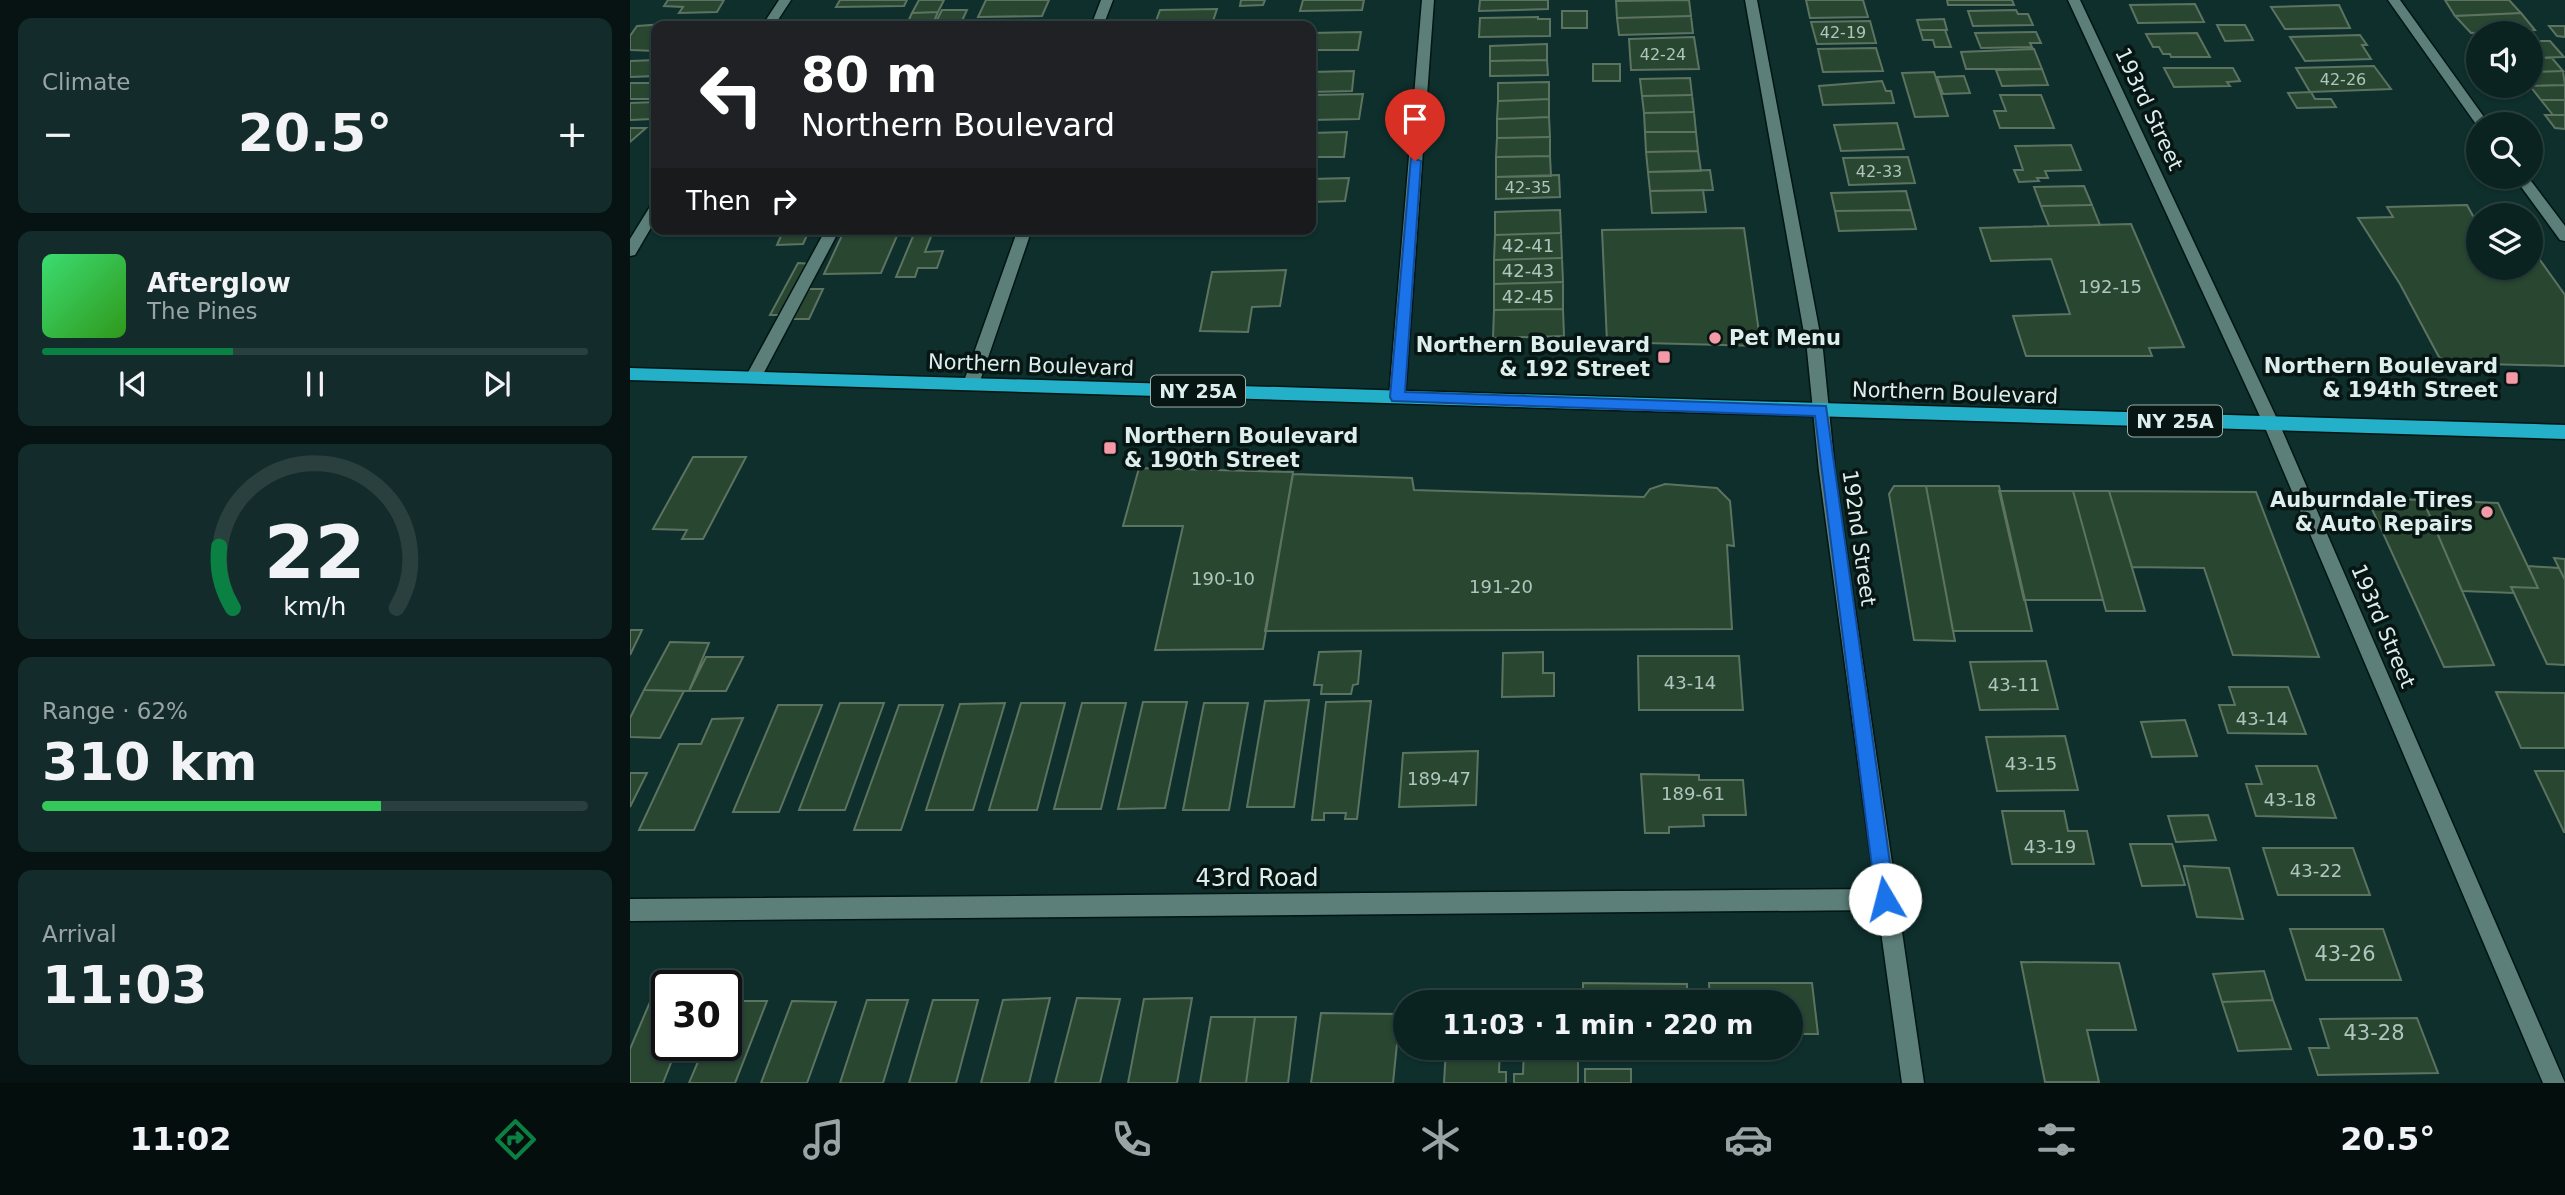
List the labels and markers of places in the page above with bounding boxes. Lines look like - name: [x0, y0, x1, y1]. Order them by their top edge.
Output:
- pin: [1385, 89, 1445, 161]
- place label: Pet Menu: [1729, 326, 1841, 350]
- marker: Pet Menu: [1707, 330, 1723, 346]
- place label: Northern Boulevard & 192 Street: [1416, 333, 1650, 381]
- marker: Northern Boulevard & 192 Street: [1656, 349, 1672, 365]
- place label: Northern Boulevard & 194th Street: [2264, 354, 2498, 402]
- marker: Northern Boulevard & 194th Street: [2504, 370, 2520, 386]
- place label: Northern Boulevard & 190th Street: [1124, 424, 1358, 472]
- marker: Northern Boulevard & 190th Street: [1102, 440, 1118, 456]
- place label: Auburndale Tires & Auto Repairs: [2270, 488, 2473, 536]
- marker: Auburndale Tires & Auto Repairs: [2479, 504, 2495, 520]

